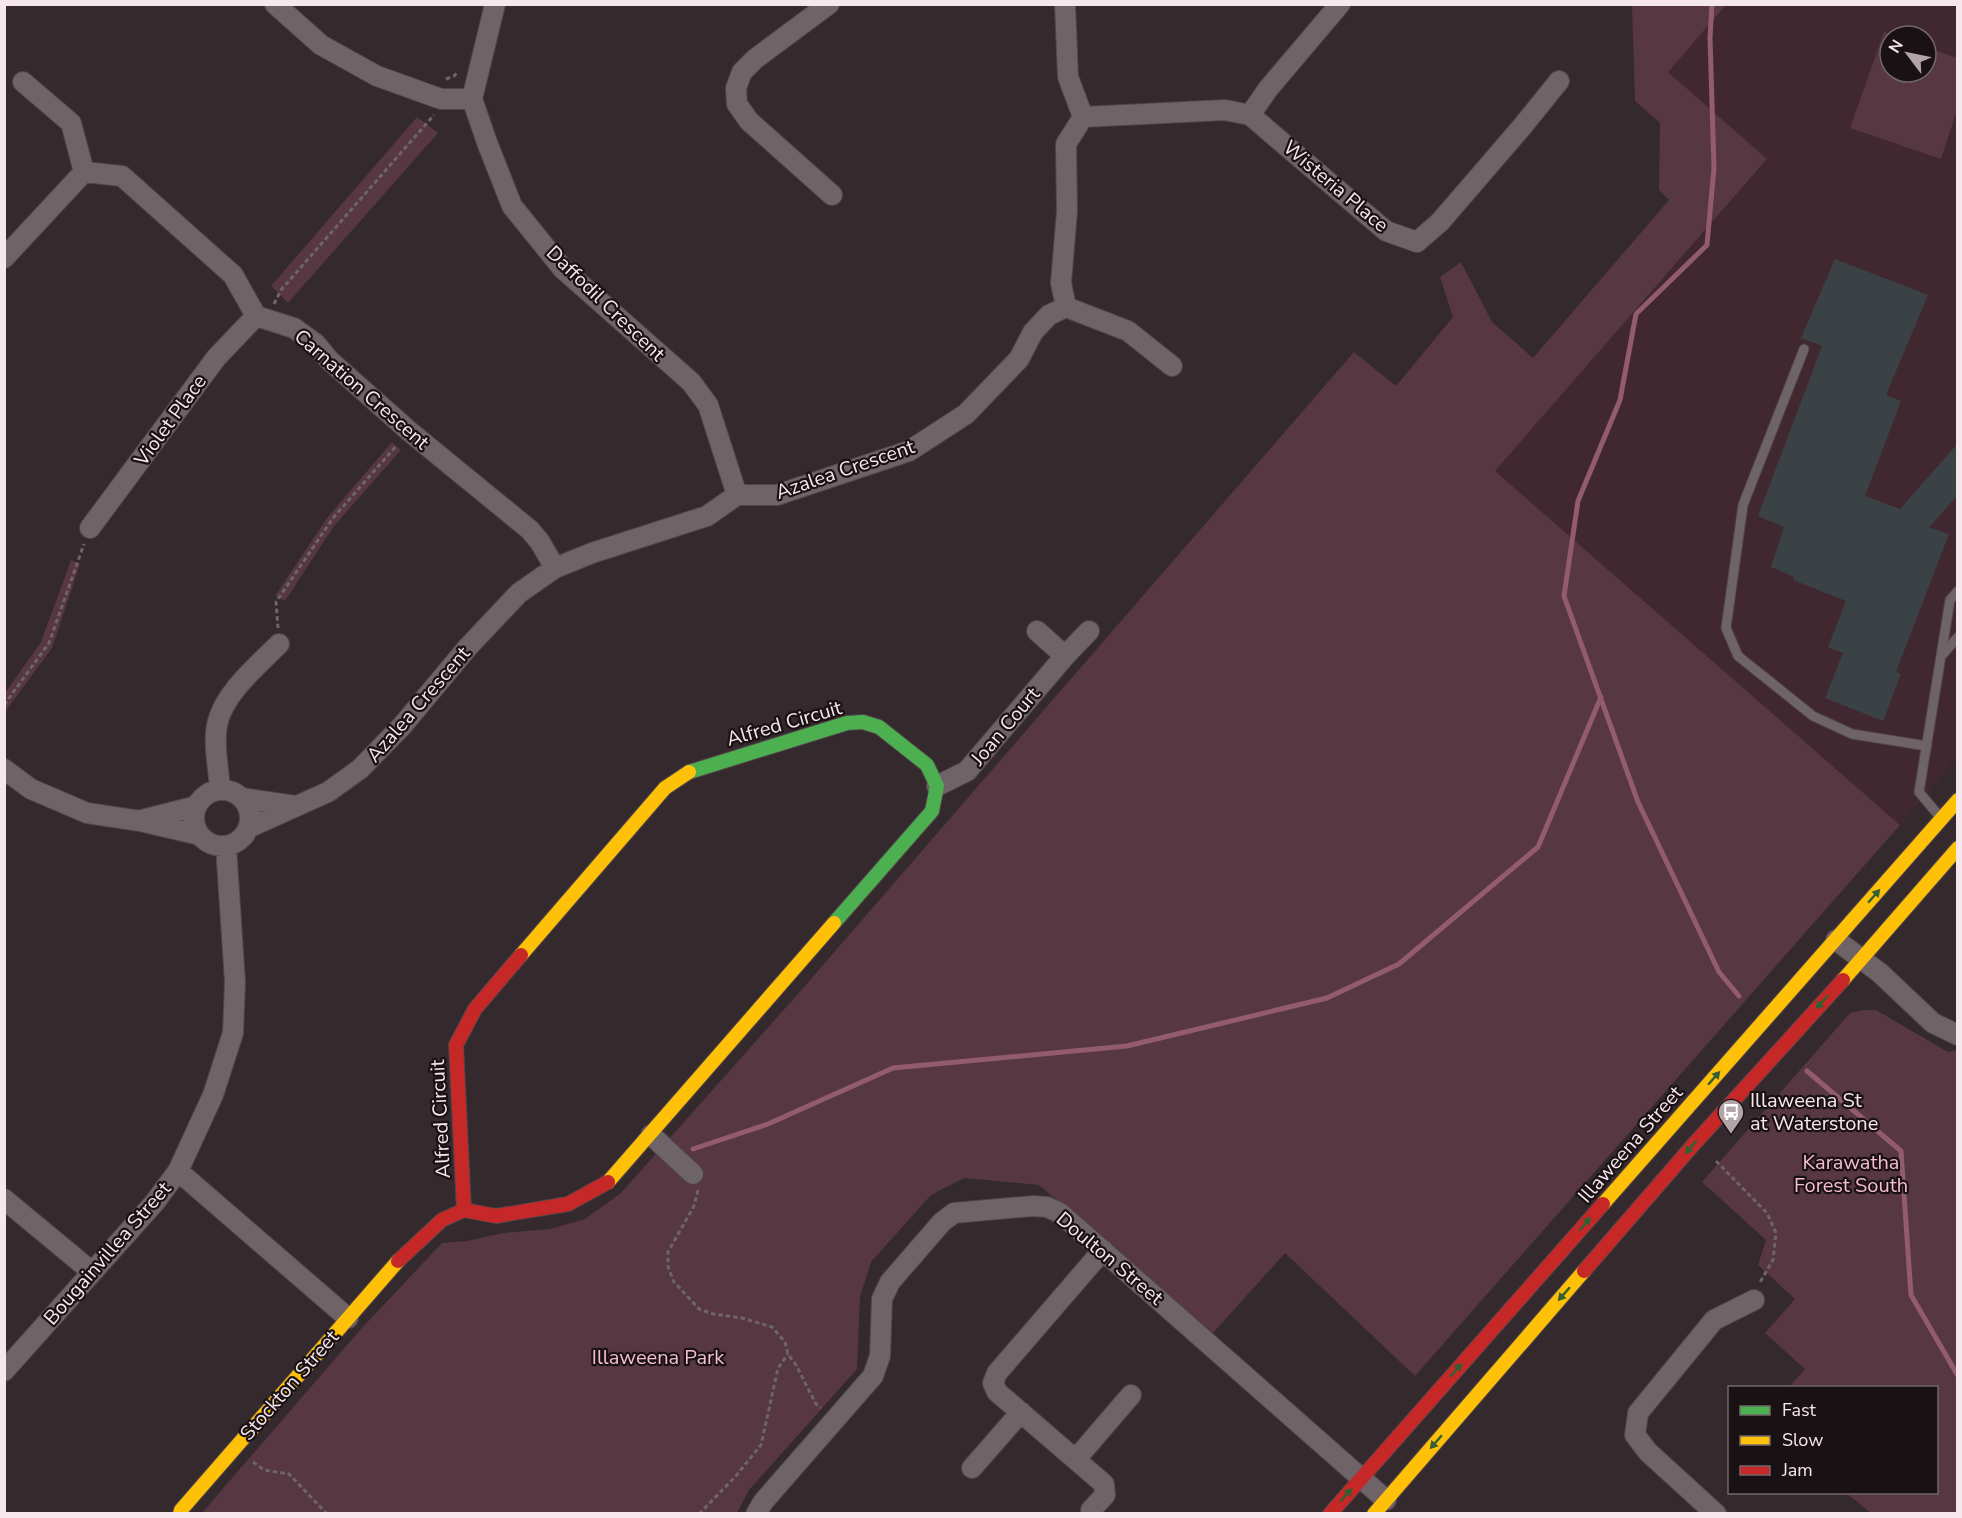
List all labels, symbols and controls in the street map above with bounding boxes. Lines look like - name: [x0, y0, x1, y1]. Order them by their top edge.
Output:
- north arrow: [1878, 24, 1938, 84]
- text: N: [1884, 36, 1909, 57]
- street label: Wisteria Place: [1277, 134, 1394, 239]
- street label: Daffodil Crescent: [540, 240, 672, 368]
- street label: Carnation Crescent: [288, 323, 436, 456]
- street label: Violet Place: [127, 369, 213, 472]
- street label: Azalea Crescent: [772, 433, 919, 506]
- street label: Azalea Crescent: [361, 640, 477, 768]
- street label: Joan Court: [964, 681, 1047, 772]
- street label: Alfred Circuit: [723, 694, 846, 753]
- one-way arrow: [1867, 889, 1880, 904]
- one-way arrow: [1816, 994, 1829, 1009]
- street label: Alfred Circuit: [424, 1058, 457, 1179]
- one-way arrow: [1707, 1070, 1721, 1085]
- street label: Illaweena Street: [1572, 1079, 1689, 1209]
- place label: Illaweena St at Waterstone: [1750, 1087, 1878, 1137]
- bus stop icon: Illaweena St at Waterstone: [1716, 1097, 1746, 1135]
- one-way arrow: [1684, 1139, 1698, 1154]
- park label: Karawatha Forest South: [1794, 1149, 1908, 1199]
- street label: Bougainvillea Street: [38, 1175, 178, 1331]
- street label: Doulton Street: [1050, 1206, 1170, 1312]
- one-way arrow: [1578, 1217, 1591, 1232]
- one-way arrow: [1558, 1286, 1571, 1301]
- street label: Stockton Street: [234, 1323, 346, 1446]
- park label: Illaweena Park: [592, 1344, 725, 1371]
- one-way arrow: [1449, 1363, 1462, 1378]
- legend: [1728, 1386, 1938, 1494]
- text: Fast: [1782, 1398, 1817, 1422]
- text: Slow: [1782, 1428, 1823, 1452]
- one-way arrow: [1430, 1434, 1443, 1449]
- text: Jam: [1781, 1458, 1813, 1482]
- one-way arrow: [1339, 1488, 1352, 1503]

